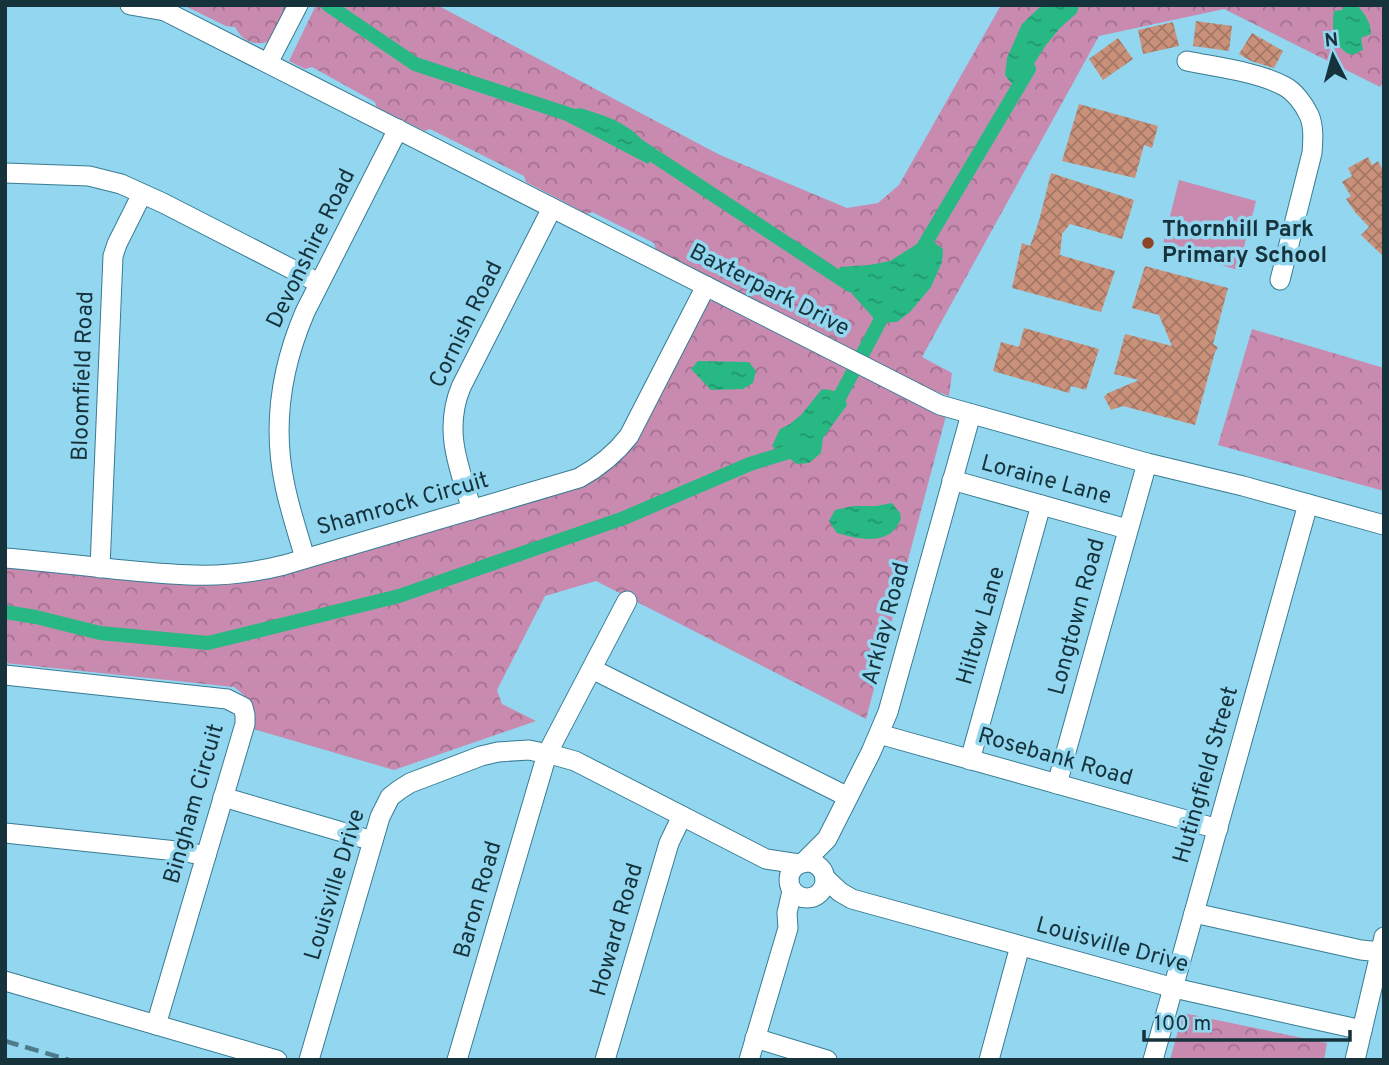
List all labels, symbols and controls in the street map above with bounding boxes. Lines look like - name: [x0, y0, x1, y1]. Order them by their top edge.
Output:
- north arrow: [1298, 21, 1368, 91]
- text: N: [1323, 28, 1339, 54]
- street label: Devonshire Road: [261, 165, 363, 333]
- place label: Thornhill Park Primary School: [1162, 216, 1327, 271]
- marker: Thornhill Park Primary School: [1140, 235, 1156, 251]
- street label: Baxterpark Drive: [684, 238, 854, 344]
- street label: Cornish Road: [424, 257, 510, 393]
- street label: Bloomfield Road: [67, 291, 101, 461]
- street label: Loraine Lane: [978, 450, 1114, 512]
- street label: Shamrock Circuit: [314, 467, 492, 543]
- street label: Longtown Road: [1043, 536, 1113, 698]
- street label: Arklay Road: [857, 560, 917, 688]
- street label: Hiltow Lane: [951, 563, 1013, 689]
- street label: Hutingfield Street: [1168, 683, 1246, 867]
- street label: Bingham Circuit: [158, 721, 232, 887]
- street label: Rosebank Road: [974, 722, 1136, 794]
- street label: Louisville Drive: [299, 806, 373, 964]
- street label: Baron Road: [448, 838, 510, 962]
- street label: Howard Road: [585, 860, 651, 1000]
- street label: Louisville Drive: [1033, 912, 1191, 980]
- scale bar: [1144, 998, 1350, 1042]
- text: 100 m: [1154, 1011, 1211, 1038]

